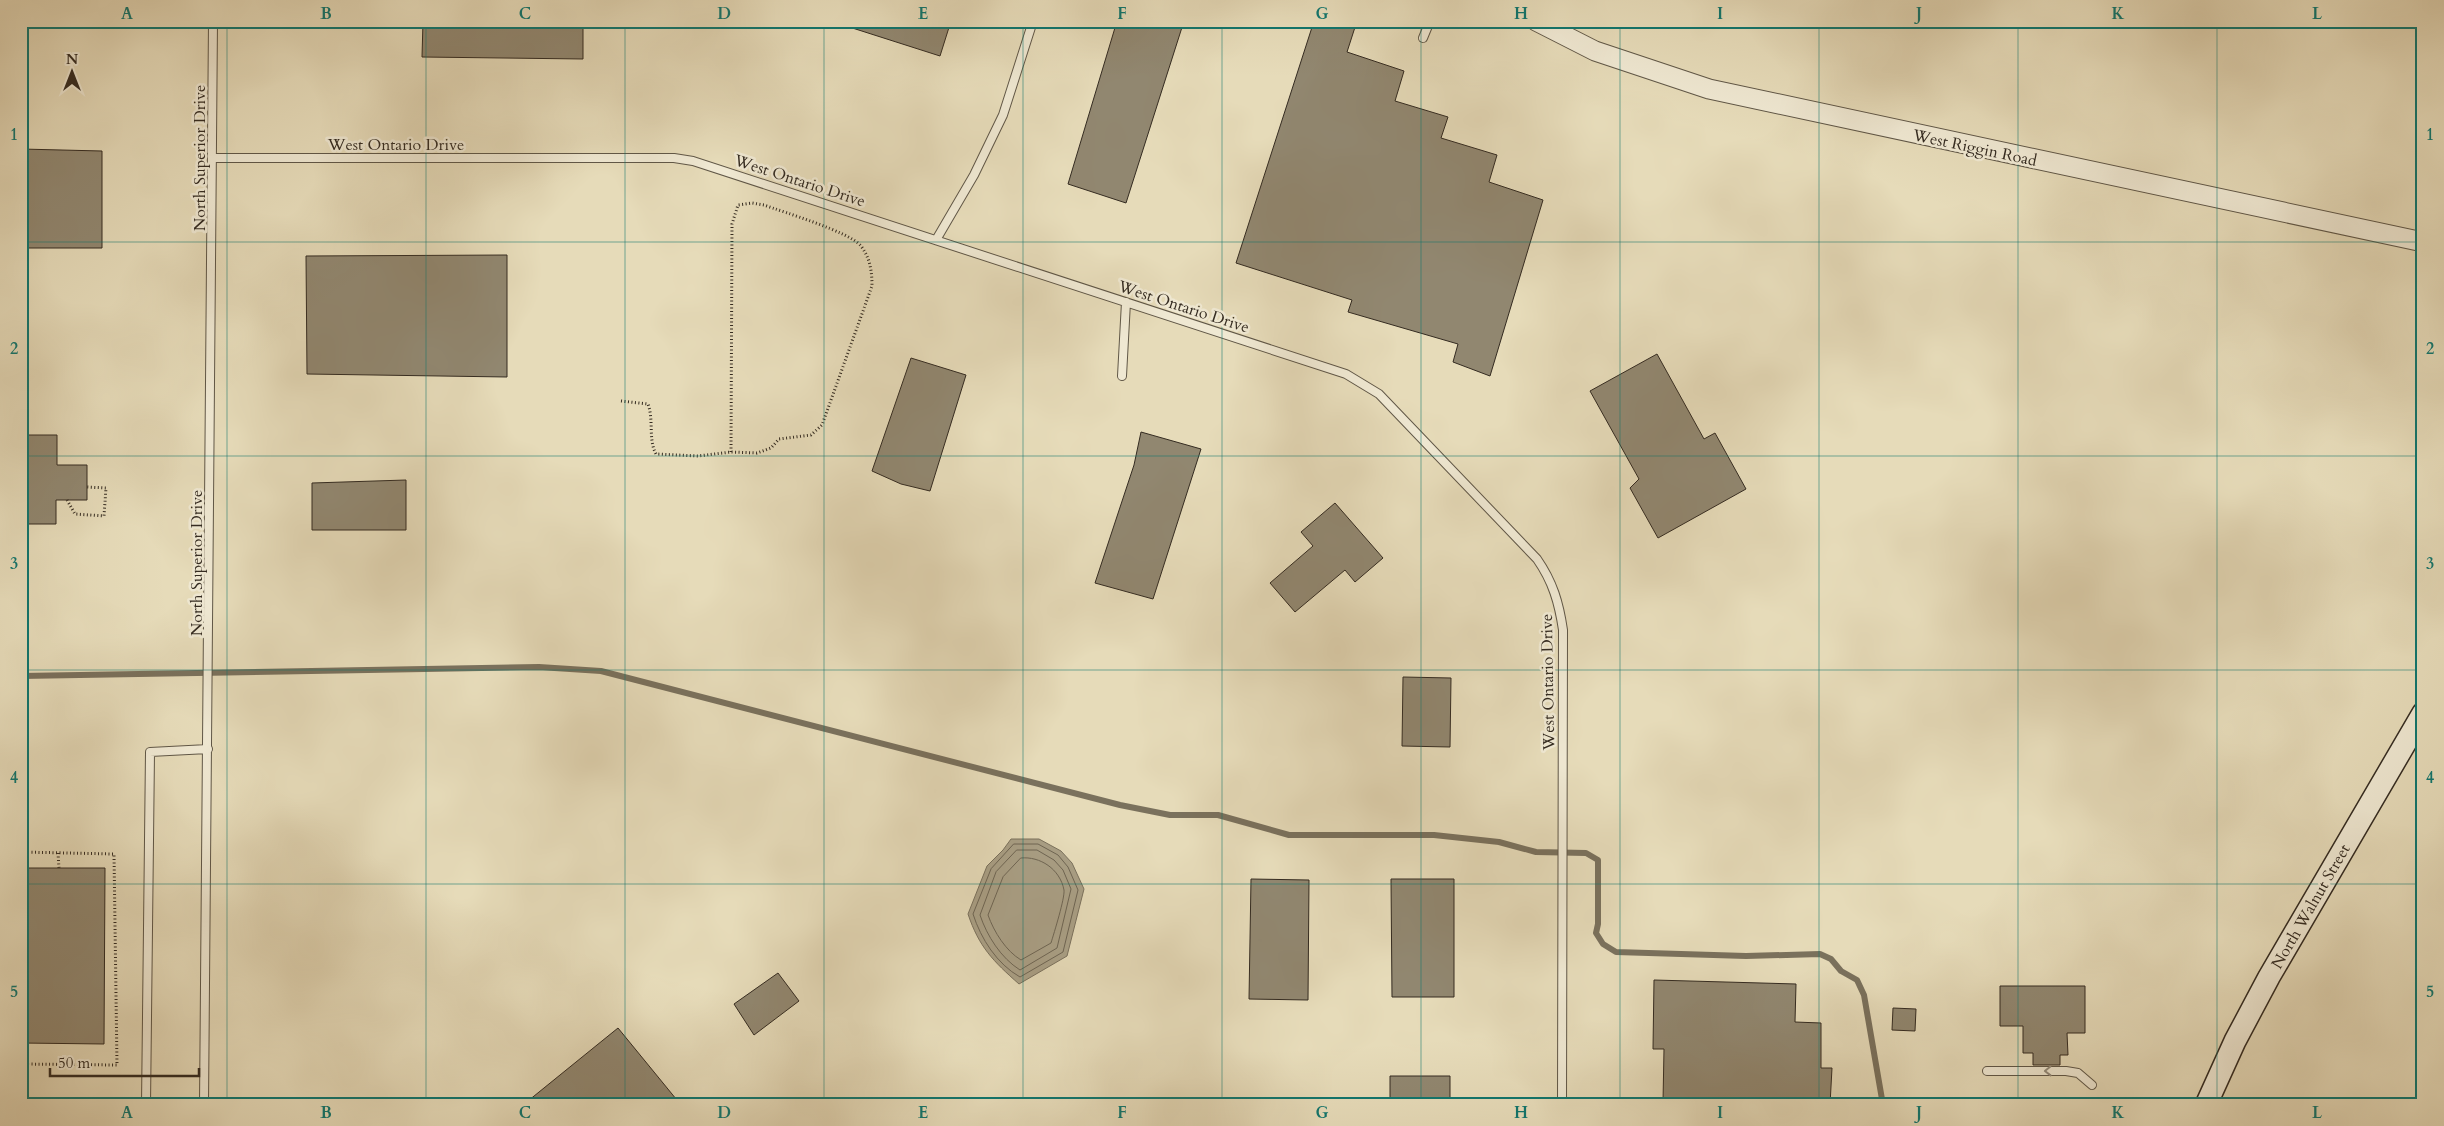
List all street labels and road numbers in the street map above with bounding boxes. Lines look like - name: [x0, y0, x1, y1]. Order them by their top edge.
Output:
- street label: North Superior Drive: [189, 85, 211, 231]
- street label: West Riggin Road: [1910, 124, 2039, 172]
- street label: West Ontario Drive: [327, 134, 464, 156]
- street label: West Ontario Drive: [730, 149, 868, 213]
- street label: West Ontario Drive: [1114, 275, 1252, 339]
- street label: North Superior Drive: [186, 490, 208, 636]
- street label: West Ontario Drive: [1536, 614, 1560, 751]
- street label: North Walnut Street: [2266, 840, 2356, 973]

